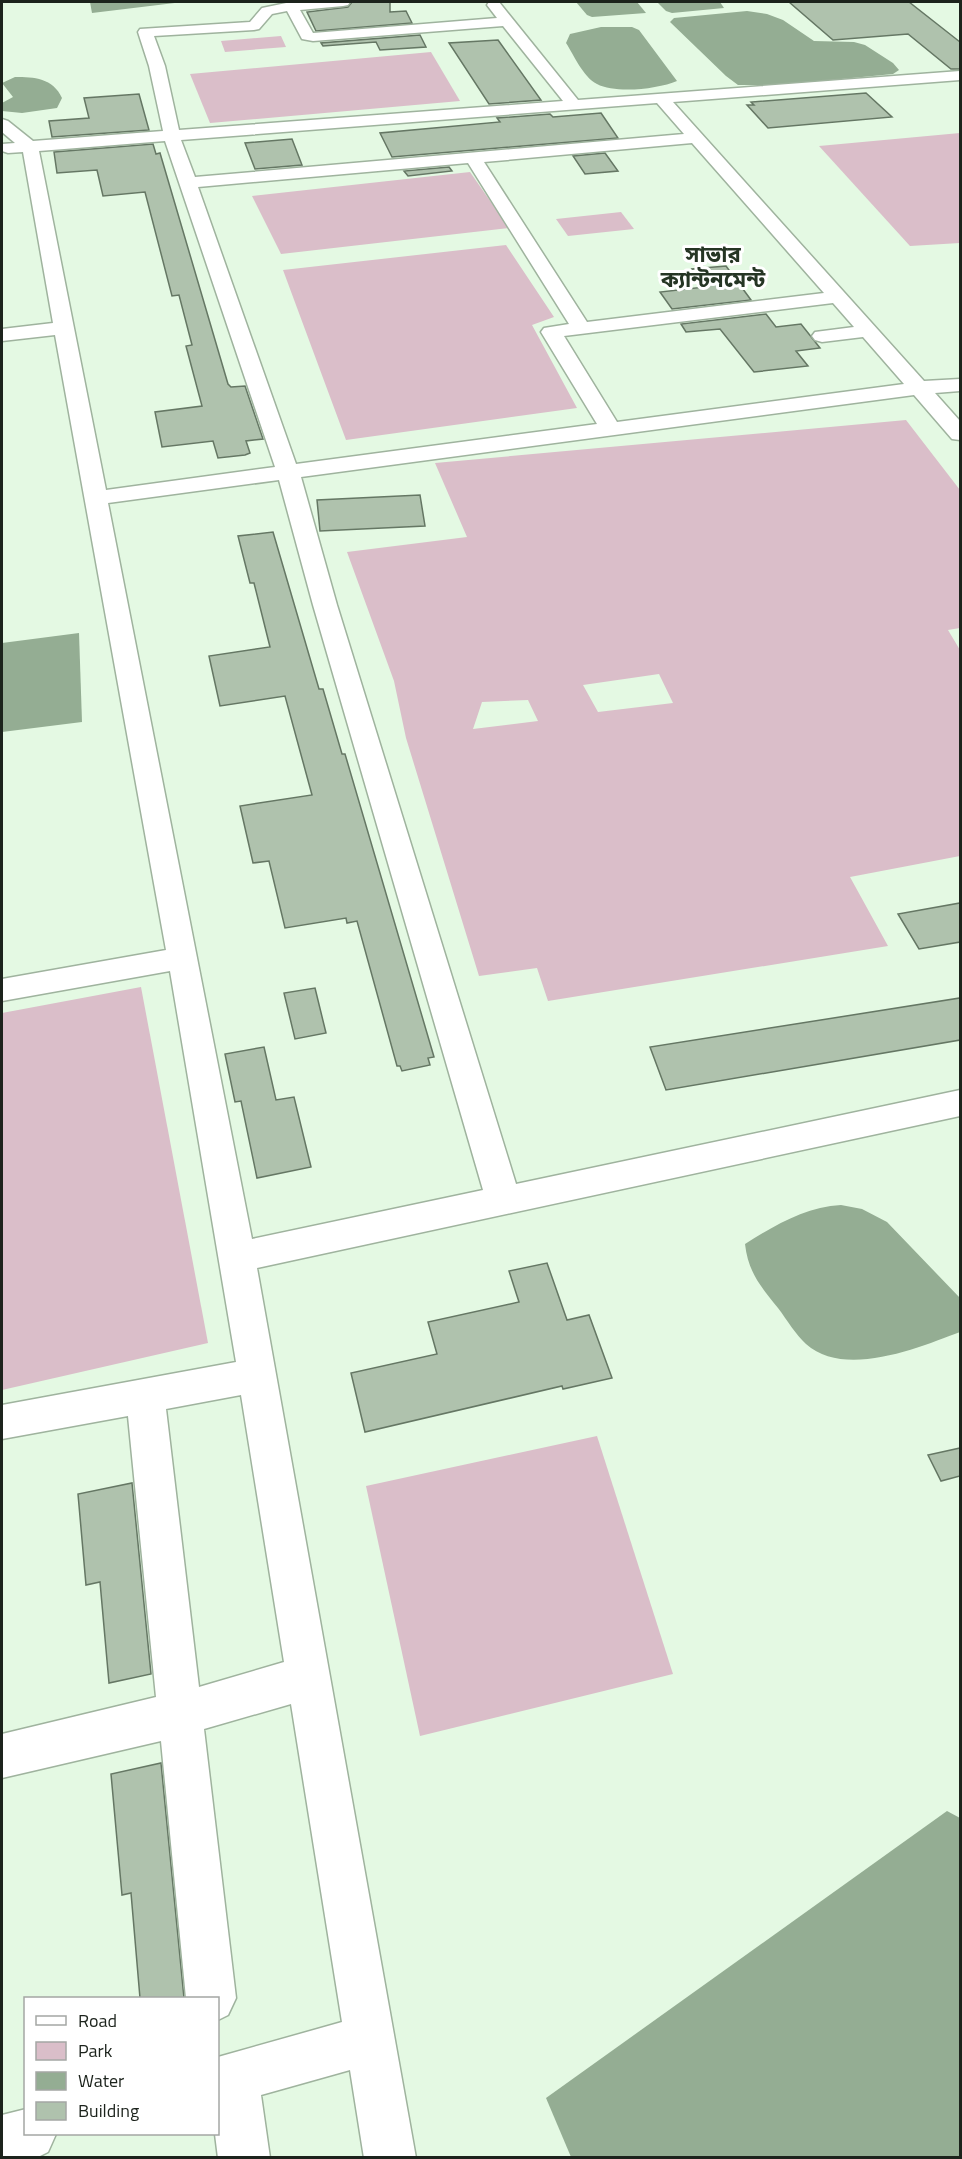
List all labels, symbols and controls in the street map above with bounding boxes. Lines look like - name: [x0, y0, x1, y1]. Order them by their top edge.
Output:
- district label: সাভার ক্যান্টনমেন্ট: [660, 237, 766, 296]
- legend: [24, 1997, 219, 2135]
- text: Road: [78, 2007, 117, 2034]
- text: Park: [78, 2037, 113, 2064]
- text: Water: [78, 2067, 124, 2094]
- text: Building: [78, 2097, 139, 2124]

